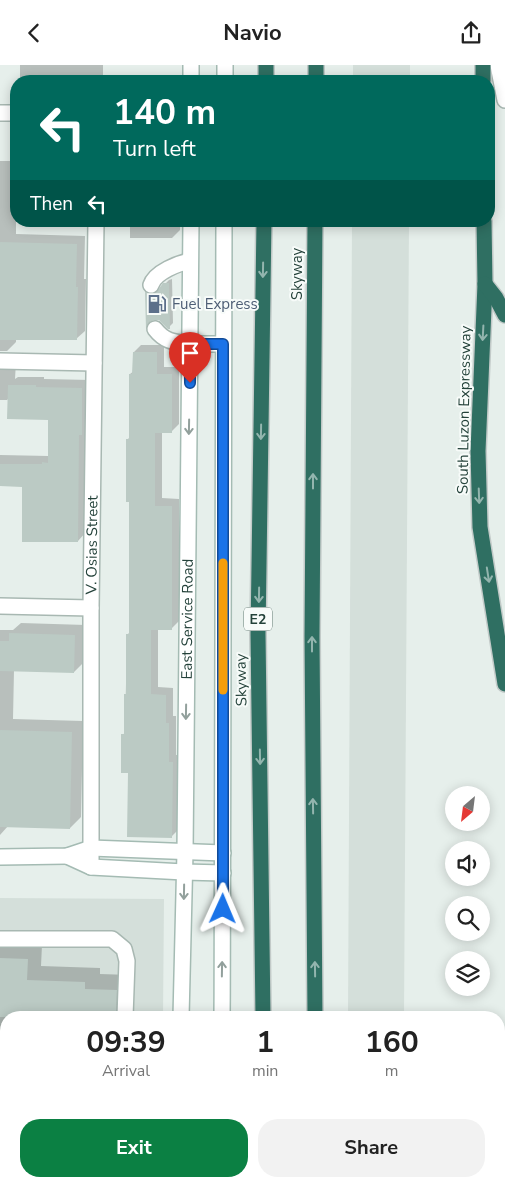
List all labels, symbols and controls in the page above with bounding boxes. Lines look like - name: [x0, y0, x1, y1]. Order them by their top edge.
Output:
- text: Navio: [223, 18, 282, 48]
- icon: back: [20, 19, 48, 47]
- icon: share: [457, 19, 485, 47]
- text: 140 m: [113, 89, 216, 136]
- icon: left: [30, 95, 95, 160]
- text: Turn left: [113, 134, 196, 164]
- icon: left: [83, 190, 111, 218]
- text: Then: [30, 191, 73, 217]
- street label: Skyway: [287, 247, 307, 300]
- one-way arrow: [258, 262, 268, 278]
- fuel station icon: Fuel Express: [146, 293, 168, 315]
- place label: Fuel Express: [172, 294, 258, 314]
- one-way arrow: [478, 324, 488, 341]
- street label: South Luzon Expressway: [453, 325, 475, 494]
- pin: [169, 332, 211, 383]
- icon: arrive: [176, 339, 204, 367]
- one-way arrow: [184, 419, 194, 435]
- one-way arrow: [256, 424, 266, 440]
- one-way arrow: [308, 474, 318, 490]
- one-way arrow: [475, 487, 484, 503]
- street label: V. Osias Street: [81, 495, 102, 596]
- street label: East Service Road: [177, 559, 198, 679]
- one-way arrow: [483, 567, 493, 583]
- one-way arrow: [254, 586, 264, 603]
- road number: E2: [244, 607, 272, 631]
- one-way arrow: [307, 636, 317, 652]
- street label: Skyway: [231, 653, 251, 706]
- one-way arrow: [182, 704, 191, 720]
- one-way arrow: [255, 749, 265, 765]
- north arrow: [445, 786, 490, 831]
- map controls: [445, 786, 490, 996]
- one-way arrow: [308, 799, 318, 815]
- button: sound: [445, 841, 490, 886]
- position arrow: [196, 882, 248, 934]
- one-way arrow: [179, 884, 189, 900]
- button: search: [445, 896, 490, 941]
- button: layers: [445, 951, 490, 996]
- one-way arrow: [217, 961, 227, 978]
- one-way arrow: [310, 961, 320, 978]
- text: 09:39: [86, 1022, 166, 1063]
- text: 1: [256, 1022, 274, 1063]
- text: 160: [365, 1022, 419, 1063]
- text: Arrival: [102, 1060, 150, 1082]
- text: min: [252, 1060, 278, 1082]
- text: m: [385, 1060, 399, 1082]
- button: Exit: [20, 1119, 248, 1177]
- button: Share: [258, 1119, 485, 1177]

